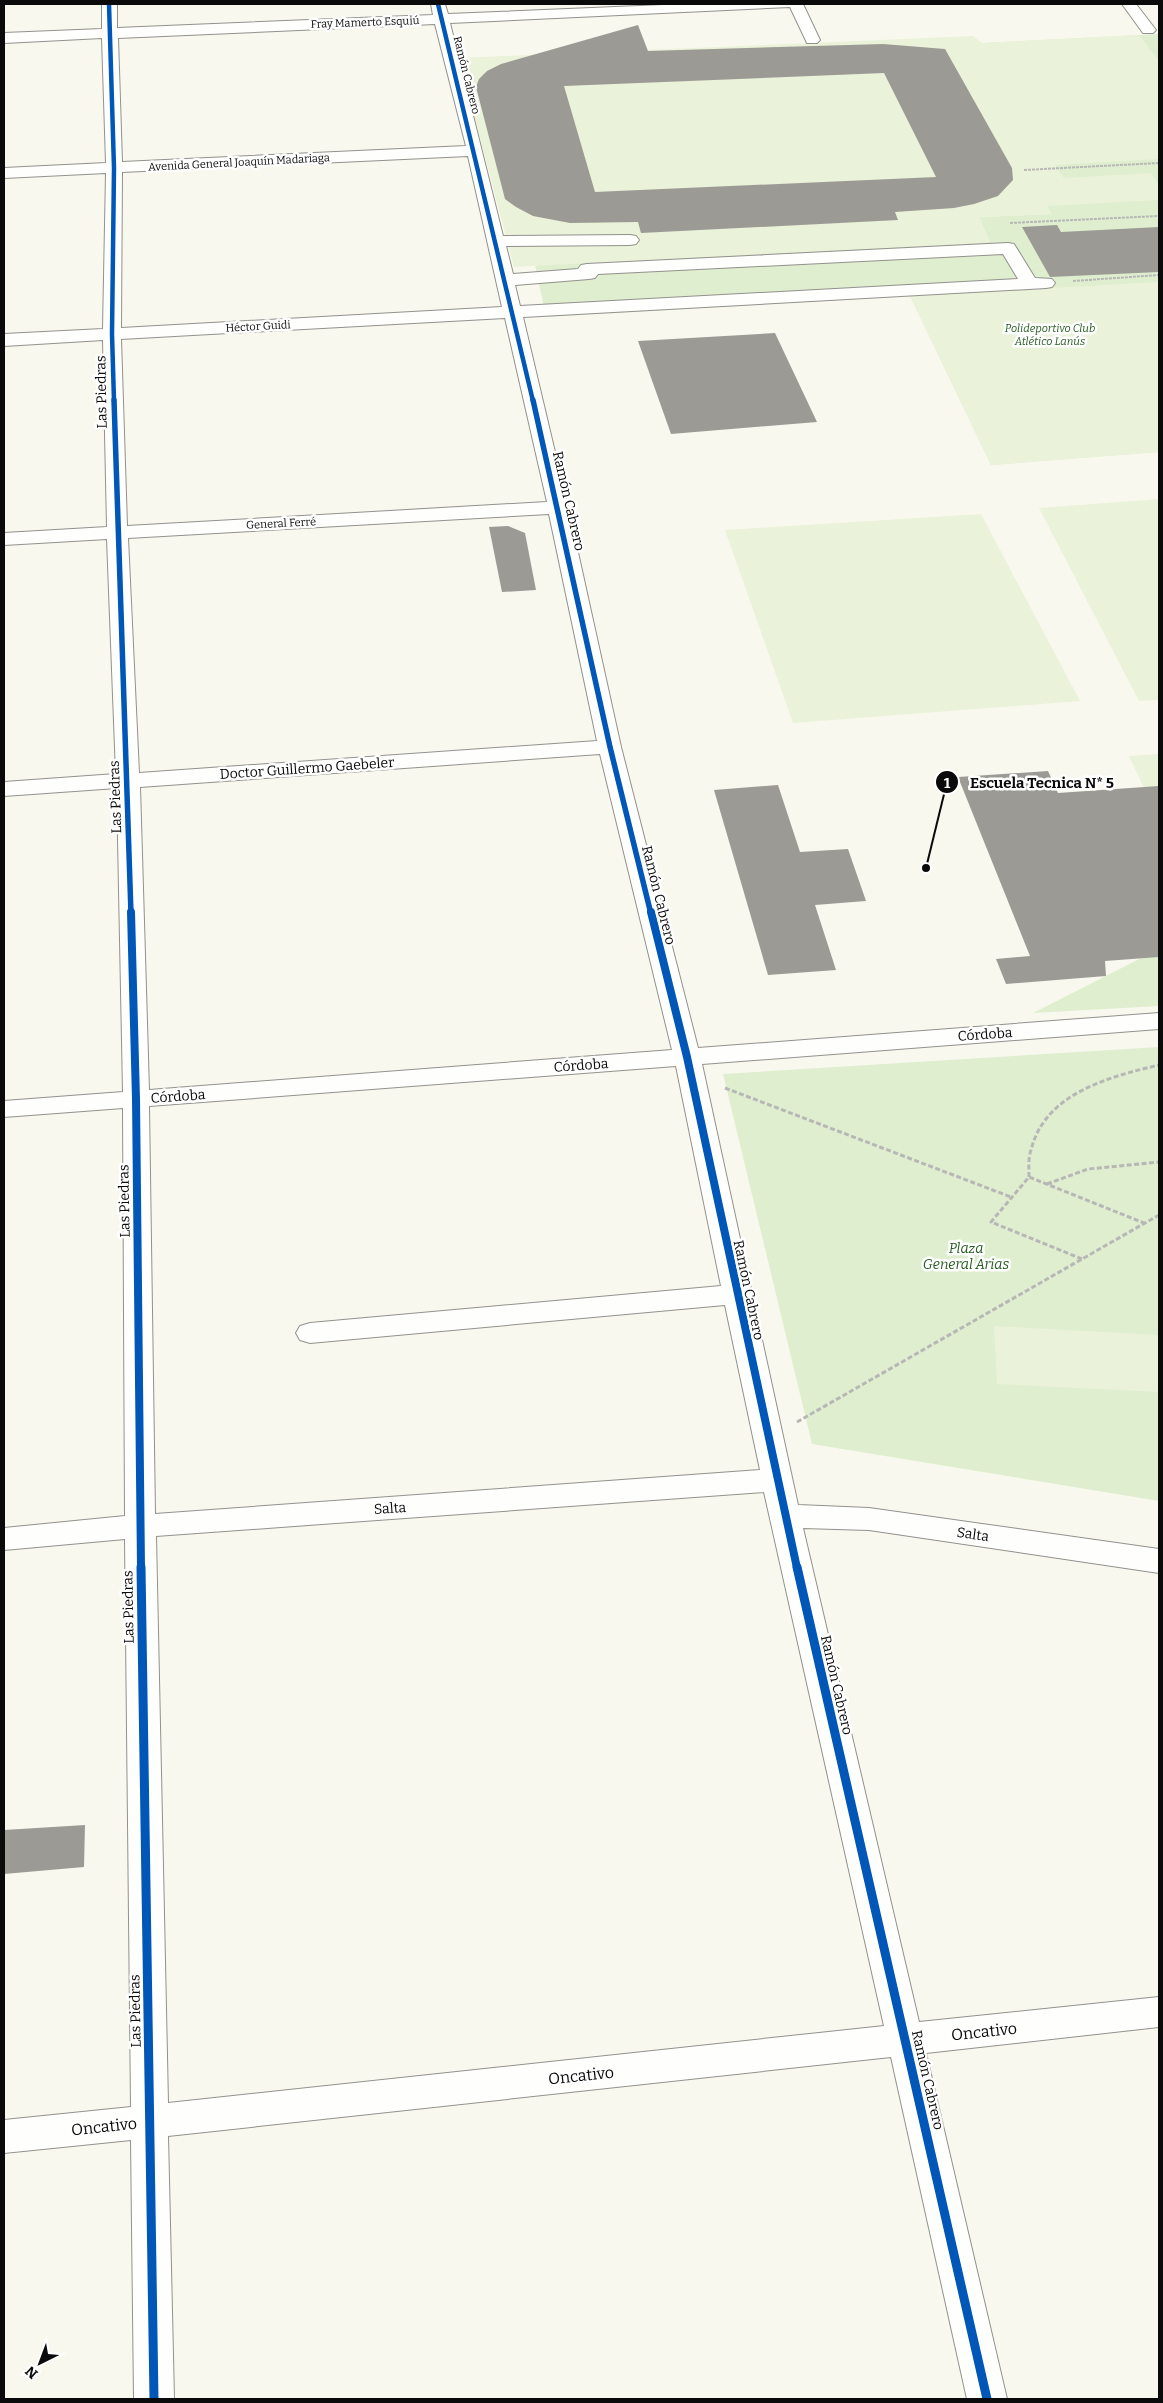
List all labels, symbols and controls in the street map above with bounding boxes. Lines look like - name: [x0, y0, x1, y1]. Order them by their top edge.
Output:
- street label: Fray Mamerto Esquiú: [310, 14, 420, 31]
- street label: Ramón Cabrero: [451, 35, 482, 115]
- street label: Avenida General Joaquín Madariaga: [148, 151, 330, 174]
- street label: Héctor Guidi: [225, 318, 292, 335]
- park label: Polideportivo Club Atlético Lanús: [1005, 322, 1095, 348]
- street label: Las Piedras: [92, 355, 111, 429]
- street label: Ramón Cabrero: [549, 450, 588, 553]
- street label: General Ferré: [246, 515, 316, 532]
- street label: Doctor Guillermo Gaebeler: [219, 754, 395, 783]
- street label: Las Piedras: [106, 760, 125, 834]
- callout: Escuela Tecnica N* 5: [935, 767, 1124, 797]
- text: 1: [944, 774, 951, 792]
- text: Escuela Tecnica N* 5: [970, 774, 1114, 792]
- street label: Ramón Cabrero: [638, 844, 679, 946]
- street label: Córdoba: [957, 1024, 1013, 1045]
- street label: Córdoba: [553, 1055, 609, 1076]
- street label: Córdoba: [150, 1086, 206, 1107]
- street label: Las Piedras: [115, 1164, 134, 1238]
- street label: Ramón Cabrero: [730, 1239, 767, 1342]
- park label: Plaza General Arias: [923, 1240, 1010, 1273]
- street label: Salta: [373, 1499, 407, 1518]
- street label: Salta: [956, 1524, 990, 1545]
- street label: Las Piedras: [119, 1570, 138, 1644]
- street label: Ramón Cabrero: [817, 1634, 856, 1737]
- street label: Las Piedras: [126, 1974, 145, 2048]
- street label: Oncativo: [950, 2019, 1018, 2044]
- street label: Ramón Cabrero: [908, 2029, 947, 2132]
- street label: Oncativo: [547, 2063, 615, 2088]
- street label: Oncativo: [70, 2114, 138, 2139]
- north arrow: [15, 2338, 65, 2388]
- text: N: [22, 2362, 41, 2382]

